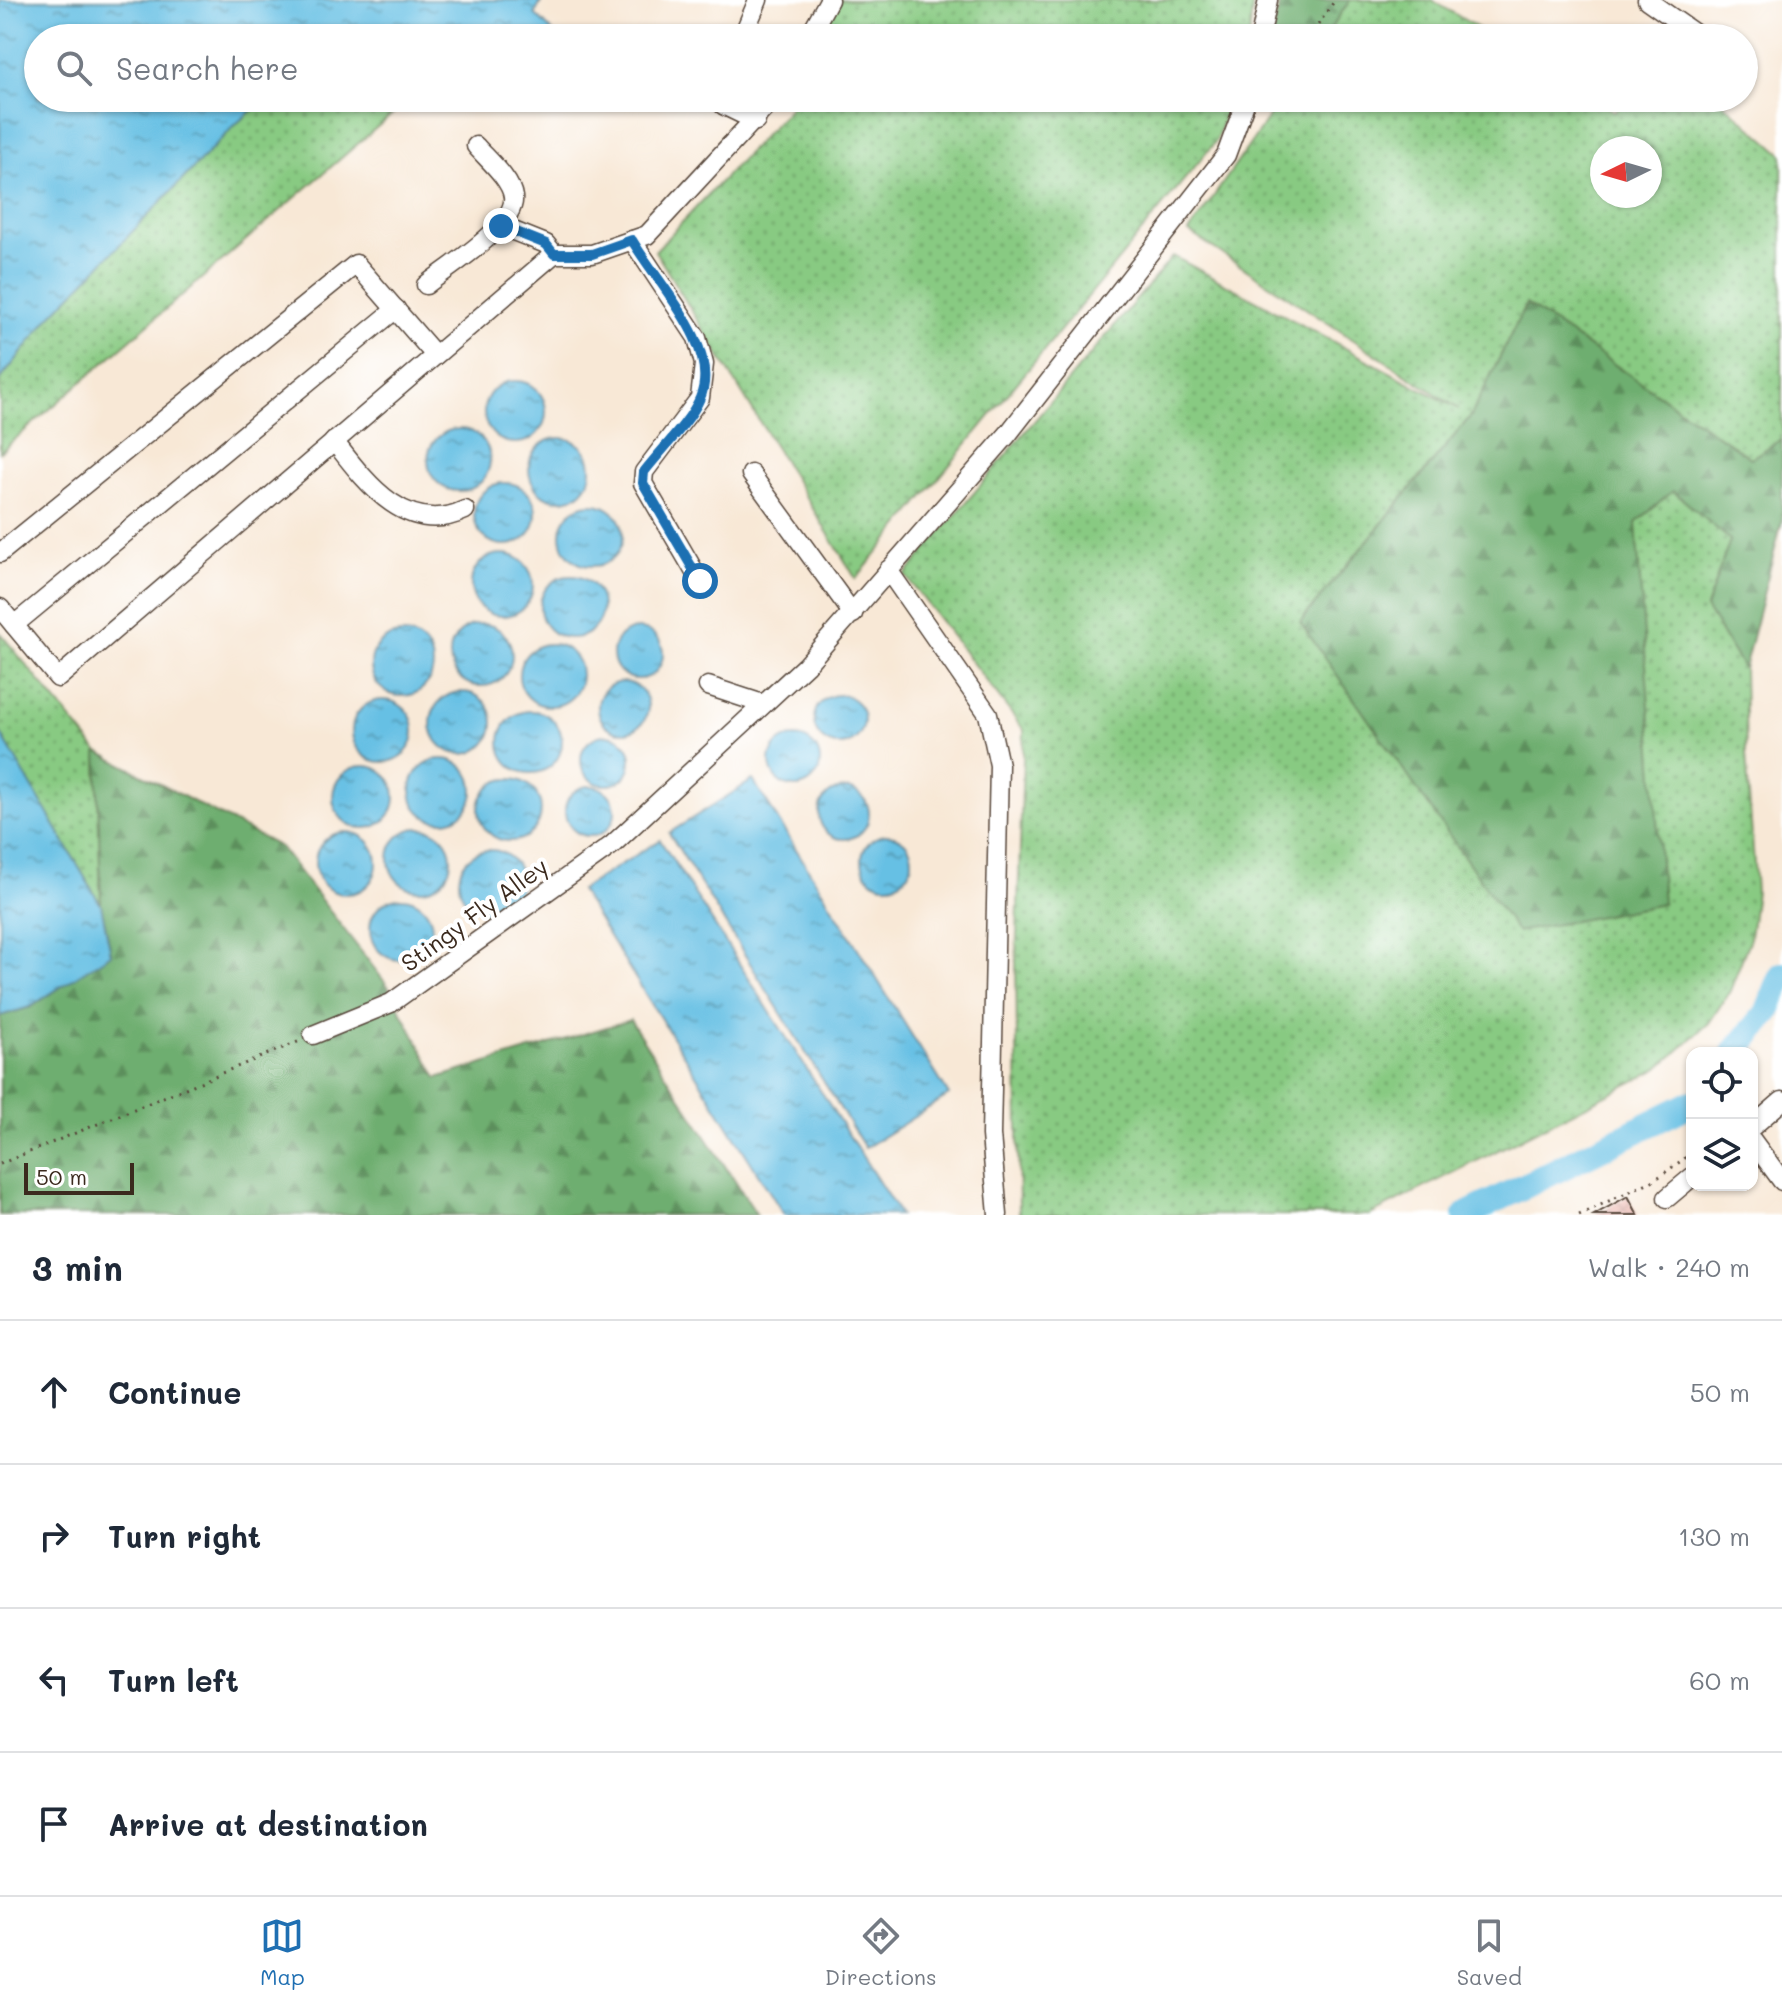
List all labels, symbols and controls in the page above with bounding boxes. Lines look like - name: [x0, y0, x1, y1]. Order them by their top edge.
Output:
- search box: [24, 24, 1758, 112]
- icon: search: [52, 46, 96, 90]
- text: Search here: [116, 48, 299, 88]
- north arrow: [1590, 136, 1662, 208]
- route end: [483, 208, 519, 244]
- route start: [682, 563, 718, 599]
- street label: Stingy Fly Alley: [394, 850, 554, 978]
- map controls: [1686, 1047, 1758, 1191]
- button: locate: [1686, 1047, 1758, 1119]
- button: layers: [1686, 1119, 1758, 1191]
- scale bar: [24, 1159, 134, 1195]
- text: 50 m: [36, 1162, 87, 1191]
- text: 3 min: [32, 1245, 123, 1290]
- text: Walk · 240 m: [1588, 1250, 1750, 1284]
- icon: ahead: [32, 1370, 76, 1414]
- text: Continue: [108, 1372, 241, 1412]
- text: 50 m: [1690, 1375, 1750, 1409]
- icon: right: [32, 1514, 76, 1558]
- text: Turn right: [108, 1516, 261, 1556]
- text: 130 m: [1678, 1519, 1750, 1553]
- icon: left: [32, 1658, 76, 1702]
- text: Turn left: [108, 1660, 239, 1700]
- text: 60 m: [1689, 1663, 1750, 1697]
- icon: arrive: [32, 1802, 76, 1846]
- text: Arrive at destination: [108, 1804, 428, 1844]
- tab: Map: [260, 1914, 305, 1991]
- tab: Directions: [825, 1914, 937, 1991]
- tab: Saved: [1457, 1914, 1522, 1991]

